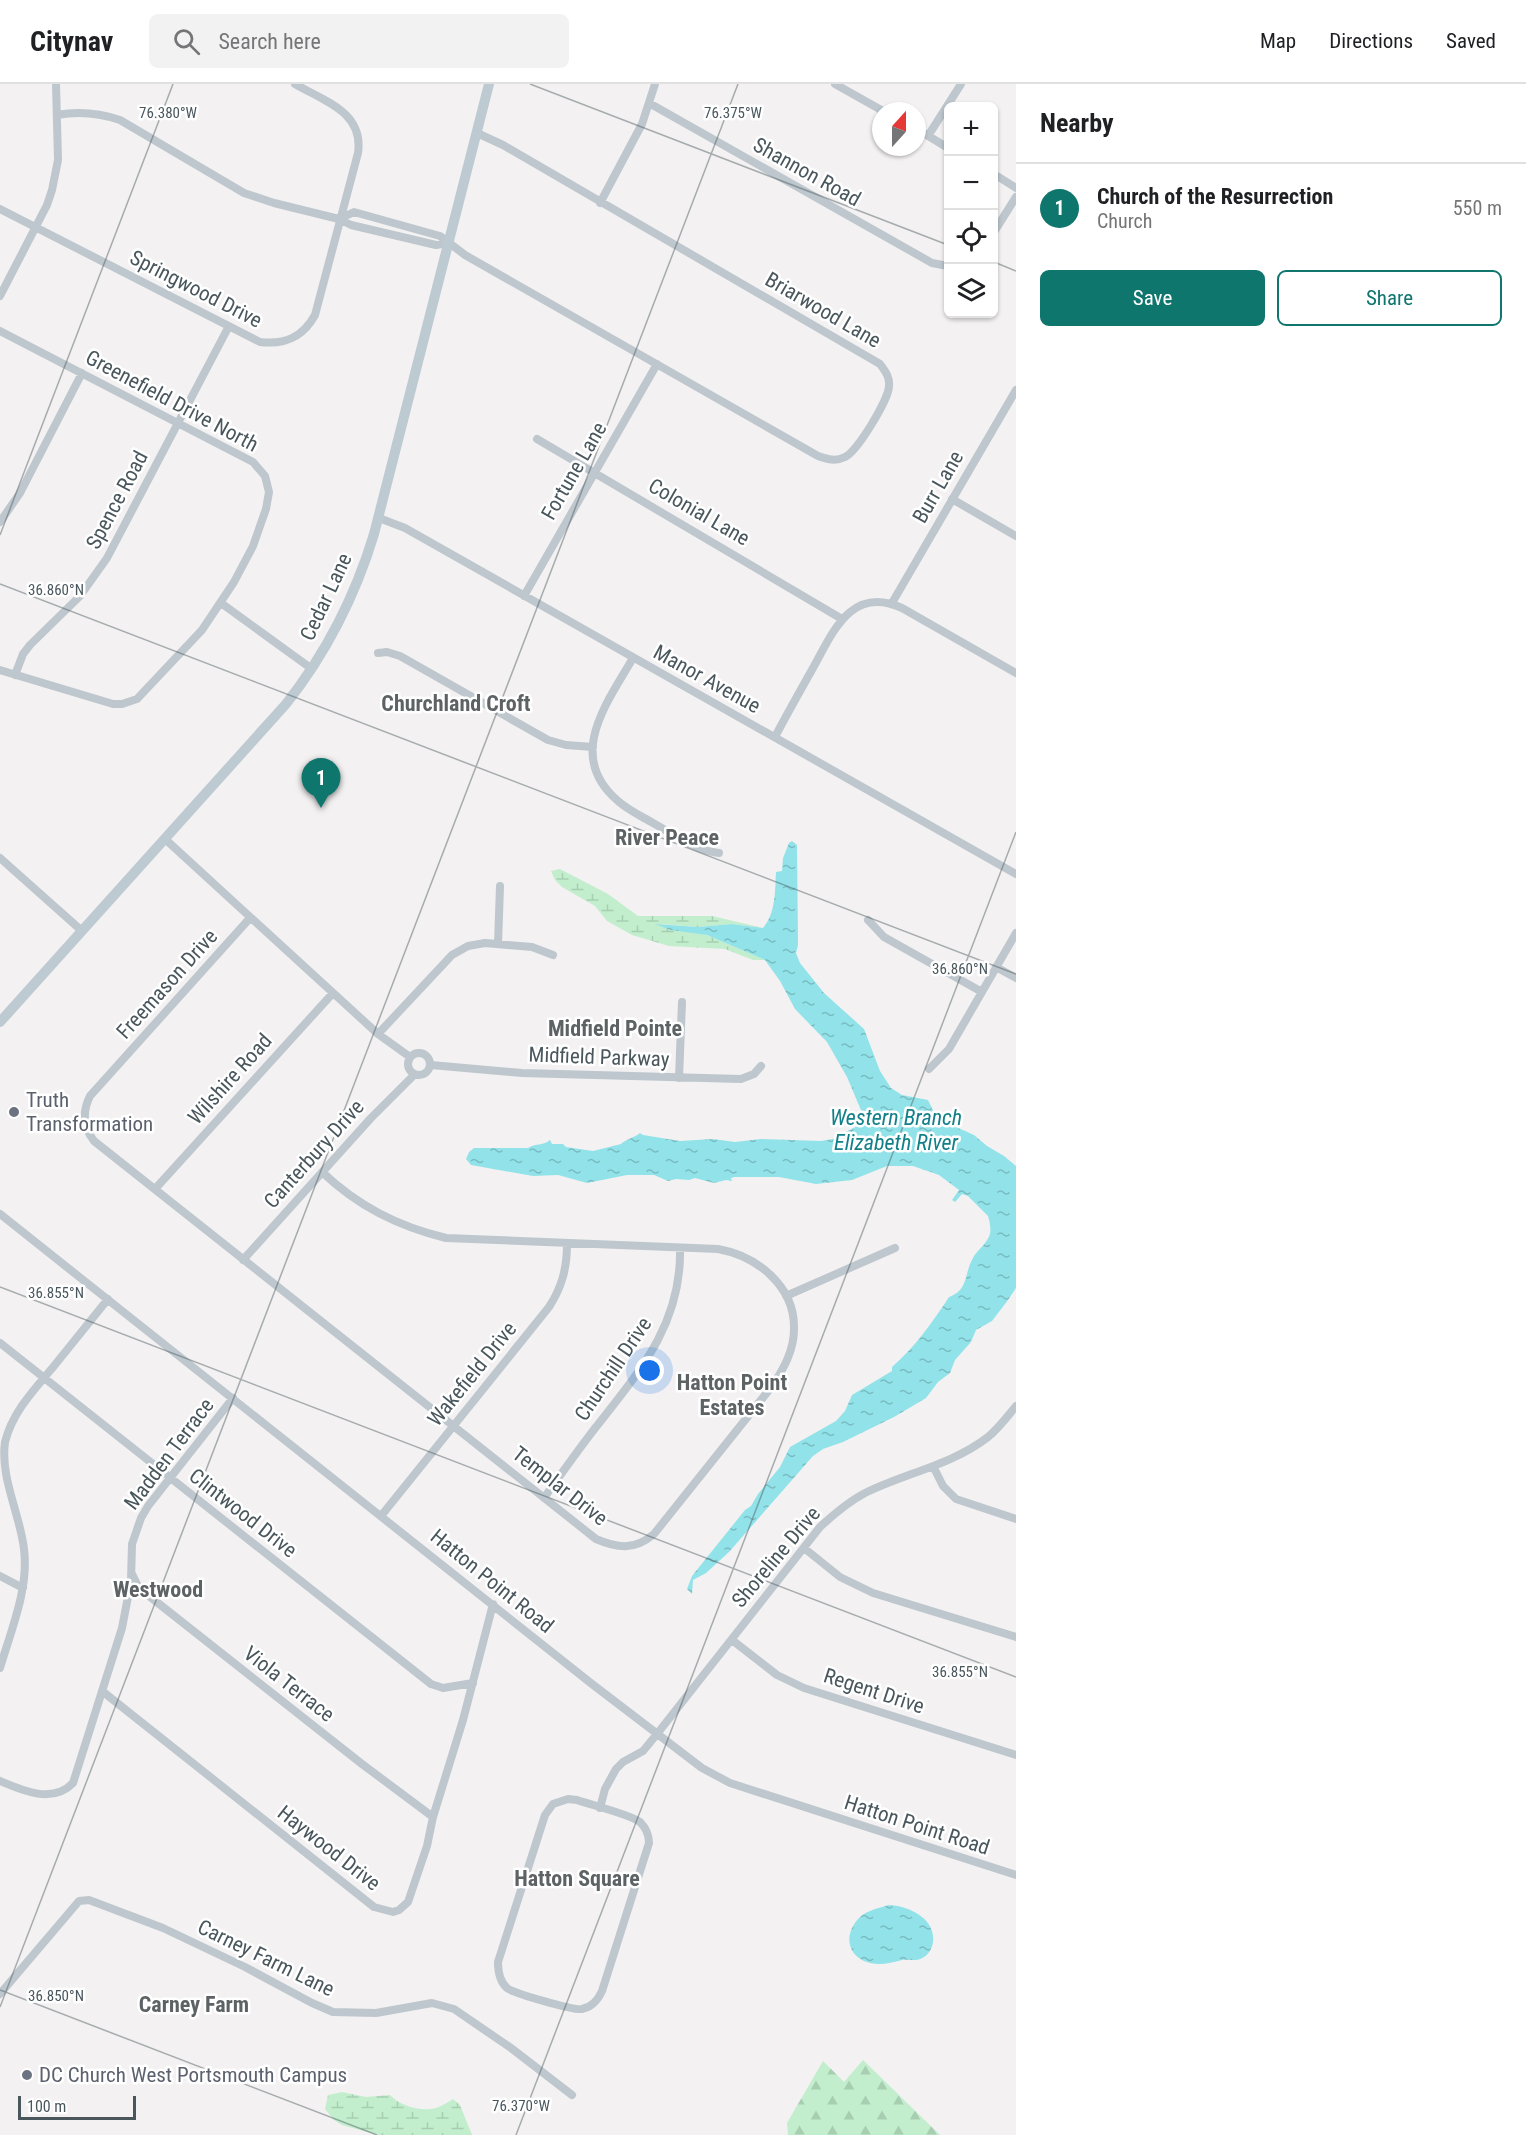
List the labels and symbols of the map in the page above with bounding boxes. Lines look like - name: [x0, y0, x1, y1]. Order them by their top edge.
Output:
- north arrow: [872, 102, 926, 156]
- text: 76.380°W: [139, 104, 198, 122]
- text: 76.375°W: [704, 104, 763, 122]
- street label: Shannon Road: [749, 133, 865, 211]
- street label: Springwood Drive: [126, 245, 266, 333]
- street label: Briarwood Lane: [761, 267, 885, 353]
- street label: Greenefield Drive North: [82, 345, 262, 457]
- street label: Fortune Lane: [536, 418, 612, 524]
- street label: Spence Road: [81, 447, 153, 553]
- street label: Burr Lane: [908, 447, 968, 527]
- street label: Colonial Lane: [644, 473, 754, 551]
- street label: Cedar Lane: [295, 549, 357, 644]
- text: 36.860°N: [28, 581, 84, 599]
- street label: Manor Avenue: [649, 640, 765, 718]
- district label: Churchland Croft: [381, 691, 531, 716]
- pin: 1: [302, 758, 340, 808]
- district label: River Peace: [615, 825, 719, 850]
- street label: Freemason Drive: [112, 924, 222, 1044]
- text: 36.860°N: [932, 960, 988, 978]
- district label: Midfield Pointe: [548, 1016, 682, 1041]
- street label: Wilshire Road: [183, 1029, 277, 1129]
- street label: Midfield Parkway: [528, 1043, 670, 1071]
- place label: Truth Transformation: [26, 1088, 153, 1136]
- street label: Canterbury Drive: [259, 1095, 369, 1213]
- marker: Truth Transformation: [7, 1105, 21, 1119]
- water label: Western Branch Elizabeth River: [830, 1105, 962, 1155]
- text: 36.855°N: [28, 1284, 84, 1302]
- street label: Churchill Drive: [570, 1313, 656, 1425]
- street label: Wakefield Drive: [423, 1317, 521, 1431]
- your location: [635, 1356, 664, 1385]
- district label: Hatton Point Estates: [677, 1370, 787, 1420]
- street label: Madden Terrace: [119, 1394, 219, 1514]
- street label: Templar Drive: [508, 1441, 612, 1531]
- street label: Clintwood Drive: [184, 1464, 302, 1563]
- street label: Shoreline Drive: [727, 1502, 825, 1612]
- street label: Hatton Point Road: [426, 1524, 558, 1638]
- district label: Westwood: [113, 1577, 203, 1602]
- street label: Viola Terrace: [239, 1641, 339, 1727]
- street label: Regent Drive: [821, 1663, 927, 1719]
- text: 36.855°N: [932, 1663, 988, 1681]
- street label: Hatton Point Road: [841, 1790, 993, 1860]
- street label: Haywood Drive: [273, 1801, 385, 1896]
- district label: Hatton Square: [514, 1866, 640, 1891]
- street label: Carney Farm Lane: [194, 1915, 338, 2001]
- text: 36.850°N: [28, 1987, 84, 2005]
- district label: Carney Farm: [139, 1992, 249, 2017]
- place label: DC Church West Portsmouth Campus: [39, 2063, 347, 2087]
- marker: DC Church West Portsmouth Campus: [20, 2068, 34, 2082]
- scale bar: [18, 2093, 136, 2120]
- text: 76.370°W: [492, 2097, 551, 2115]

